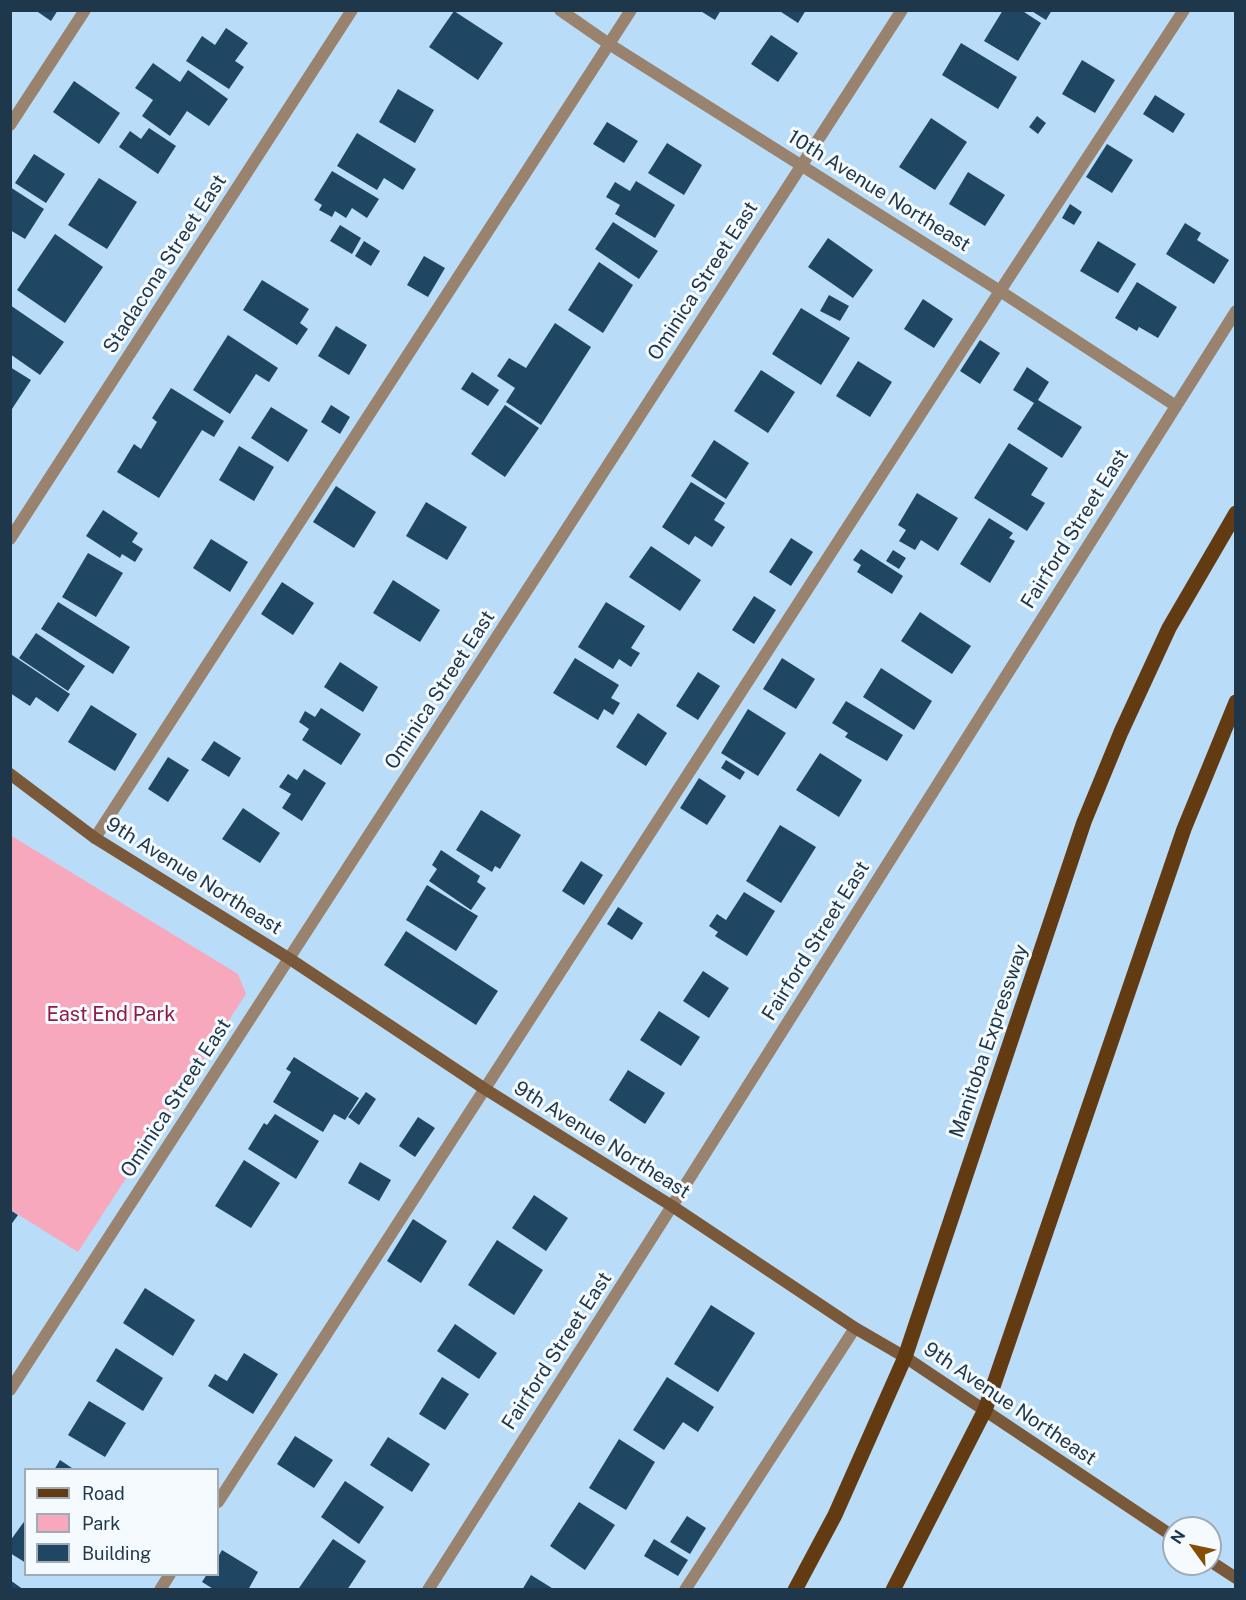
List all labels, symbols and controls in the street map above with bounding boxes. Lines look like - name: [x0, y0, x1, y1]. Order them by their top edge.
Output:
- street label: 10th Avenue Northeast: [783, 125, 975, 257]
- street label: Stadacona Street East: [98, 170, 232, 358]
- street label: Ominica Street East: [643, 197, 763, 365]
- street label: Fairford Street East: [1016, 445, 1134, 613]
- street label: Ominica Street East: [380, 606, 500, 774]
- street label: 9th Avenue Northeast: [102, 812, 286, 940]
- street label: Fairford Street East: [757, 857, 875, 1025]
- street label: Manitoba Expressway: [945, 941, 1033, 1141]
- park label: East End Park: [47, 1003, 175, 1027]
- street label: Ominica Street East: [116, 1014, 236, 1182]
- street label: 9th Avenue Northeast: [510, 1076, 694, 1204]
- street label: Fairford Street East: [497, 1267, 617, 1435]
- street label: 9th Avenue Northeast: [919, 1337, 1101, 1471]
- legend: [24, 1468, 219, 1576]
- text: Road: [82, 1483, 125, 1504]
- text: Park: [82, 1513, 120, 1534]
- north arrow: [1162, 1516, 1222, 1576]
- text: N: [1167, 1527, 1190, 1547]
- text: Building: [82, 1543, 151, 1564]

